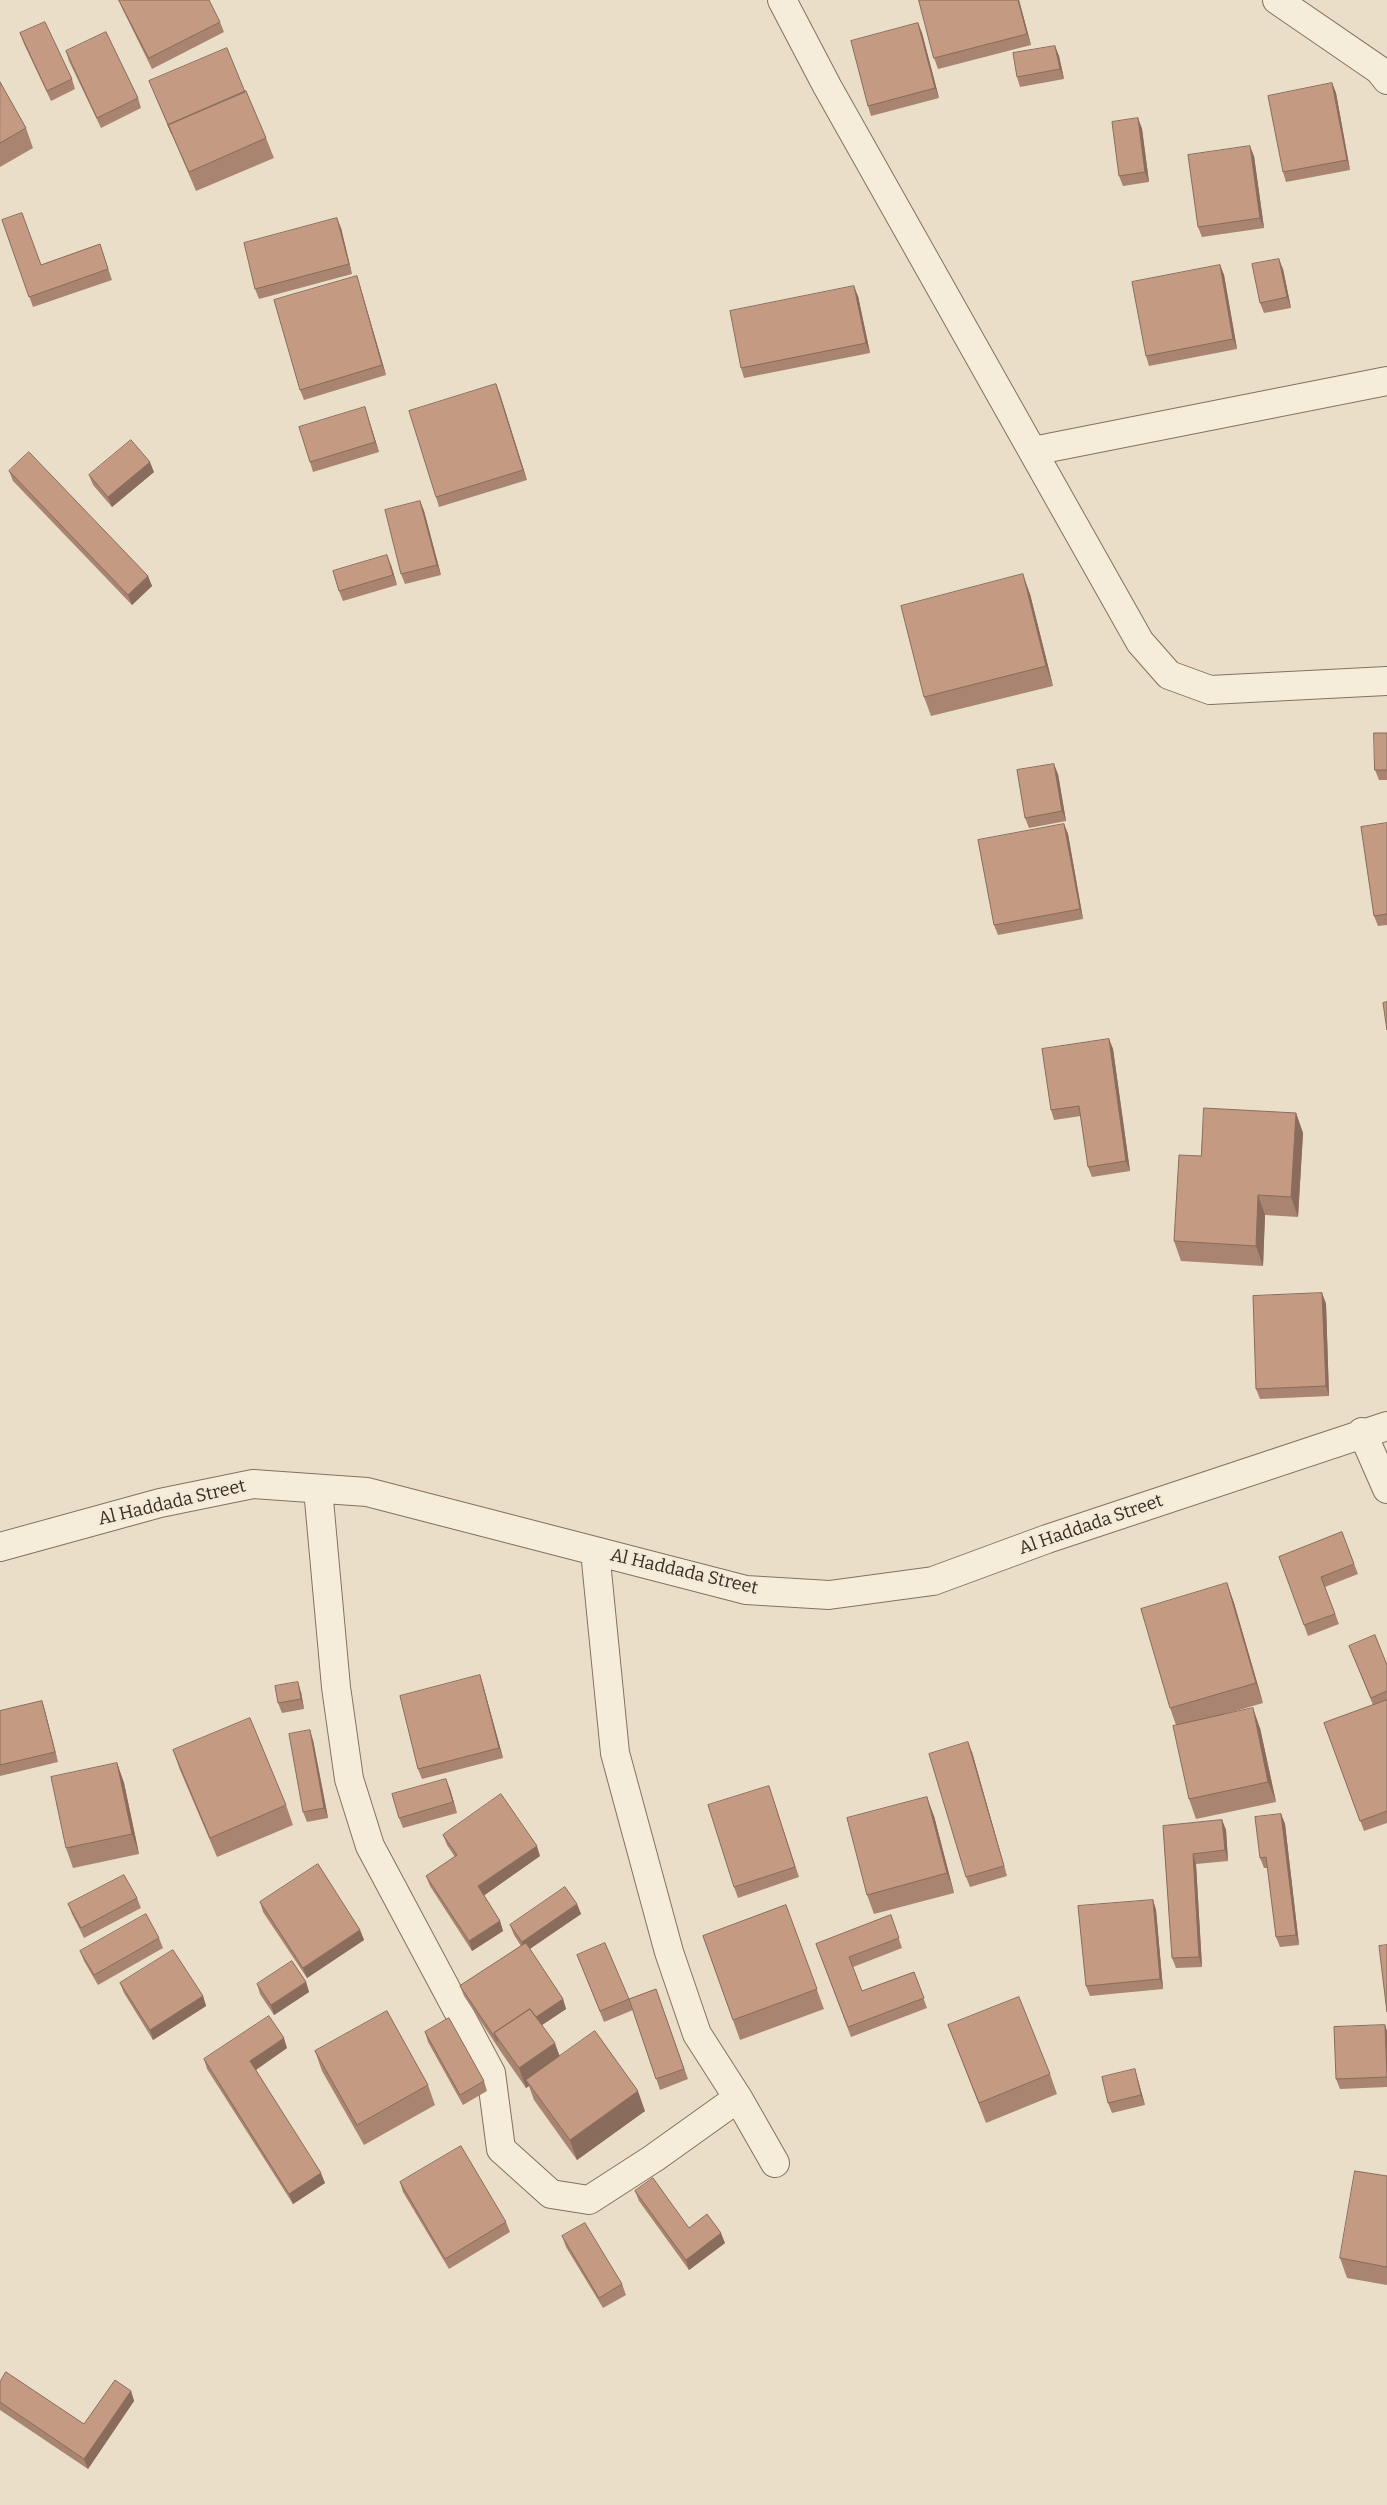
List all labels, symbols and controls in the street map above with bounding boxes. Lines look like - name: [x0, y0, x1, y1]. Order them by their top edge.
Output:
- street label: Al Haddada Street: [96, 1476, 248, 1530]
- street label: Al Haddada Street: [1016, 1490, 1166, 1560]
- street label: Al Haddada Street: [608, 1545, 760, 1599]

